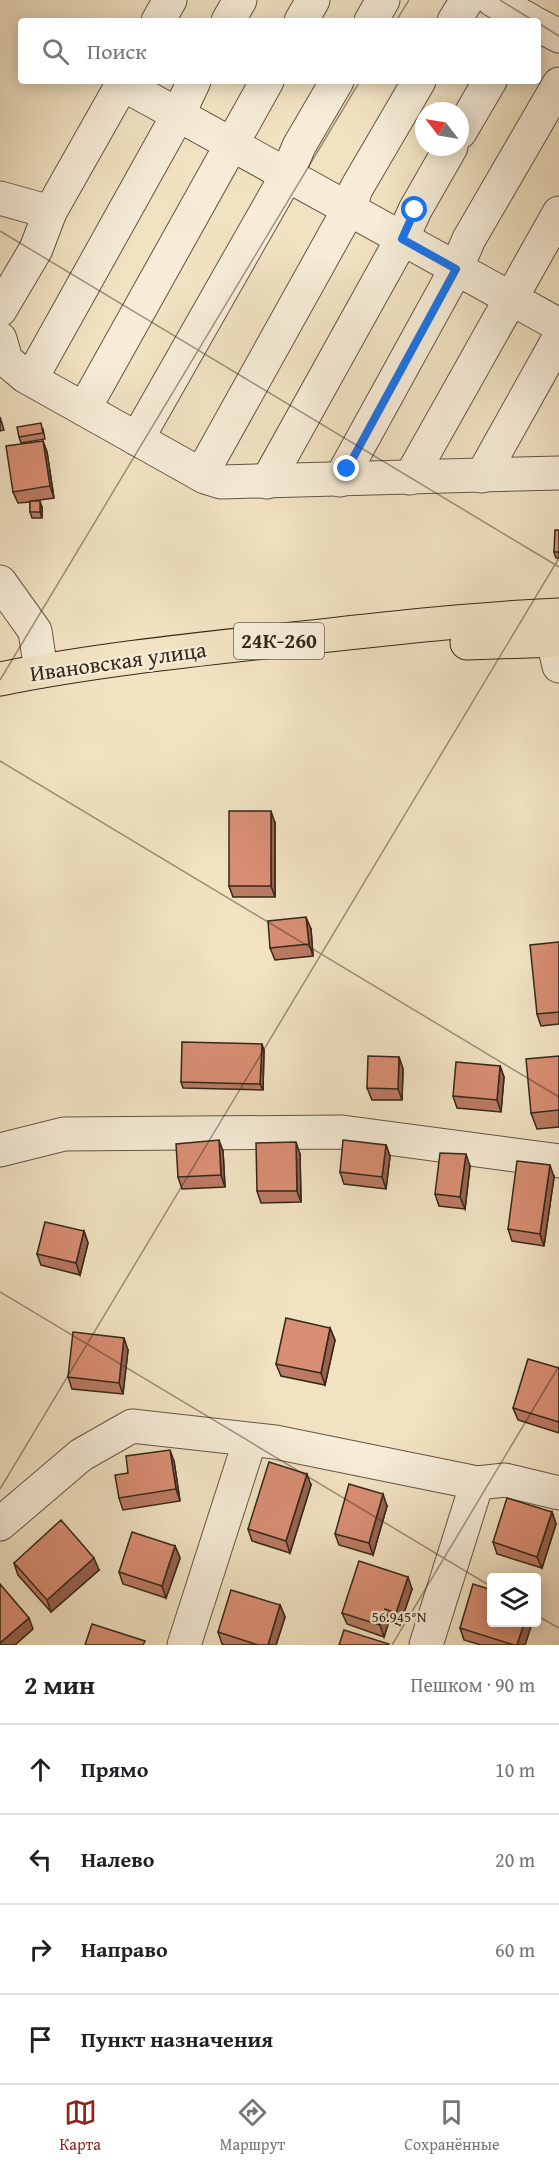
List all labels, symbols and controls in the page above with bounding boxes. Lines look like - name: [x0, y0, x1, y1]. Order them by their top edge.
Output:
- search box: [18, 18, 541, 84]
- icon: search: [39, 35, 72, 68]
- text: Поиск: [87, 35, 147, 67]
- north arrow: [415, 102, 469, 156]
- route start: [401, 196, 427, 222]
- route end: [333, 455, 359, 481]
- road number: 24К-260: [234, 623, 324, 659]
- street label: Ивановская улица: [28, 633, 209, 689]
- map controls: [487, 1573, 541, 1627]
- button: layers: [487, 1573, 541, 1627]
- text: 56.945°N: [372, 1606, 427, 1627]
- text: 2 мин: [24, 1665, 95, 1704]
- text: Пешком · 90 m: [410, 1670, 535, 1699]
- icon: ahead: [24, 1753, 57, 1786]
- text: Прямо: [81, 1753, 148, 1785]
- text: 10 m: [495, 1755, 535, 1784]
- icon: left: [24, 1843, 57, 1876]
- text: Налево: [81, 1843, 154, 1875]
- text: 20 m: [495, 1845, 535, 1874]
- icon: right: [24, 1933, 57, 1966]
- text: Направо: [81, 1933, 168, 1965]
- text: 60 m: [495, 1935, 535, 1964]
- icon: arrive: [24, 2023, 57, 2056]
- text: Пункт назначения: [81, 2023, 273, 2055]
- tab: Карта: [59, 2096, 101, 2156]
- tab: Маршрут: [220, 2096, 285, 2156]
- tab: Сохранённые: [404, 2096, 500, 2156]

